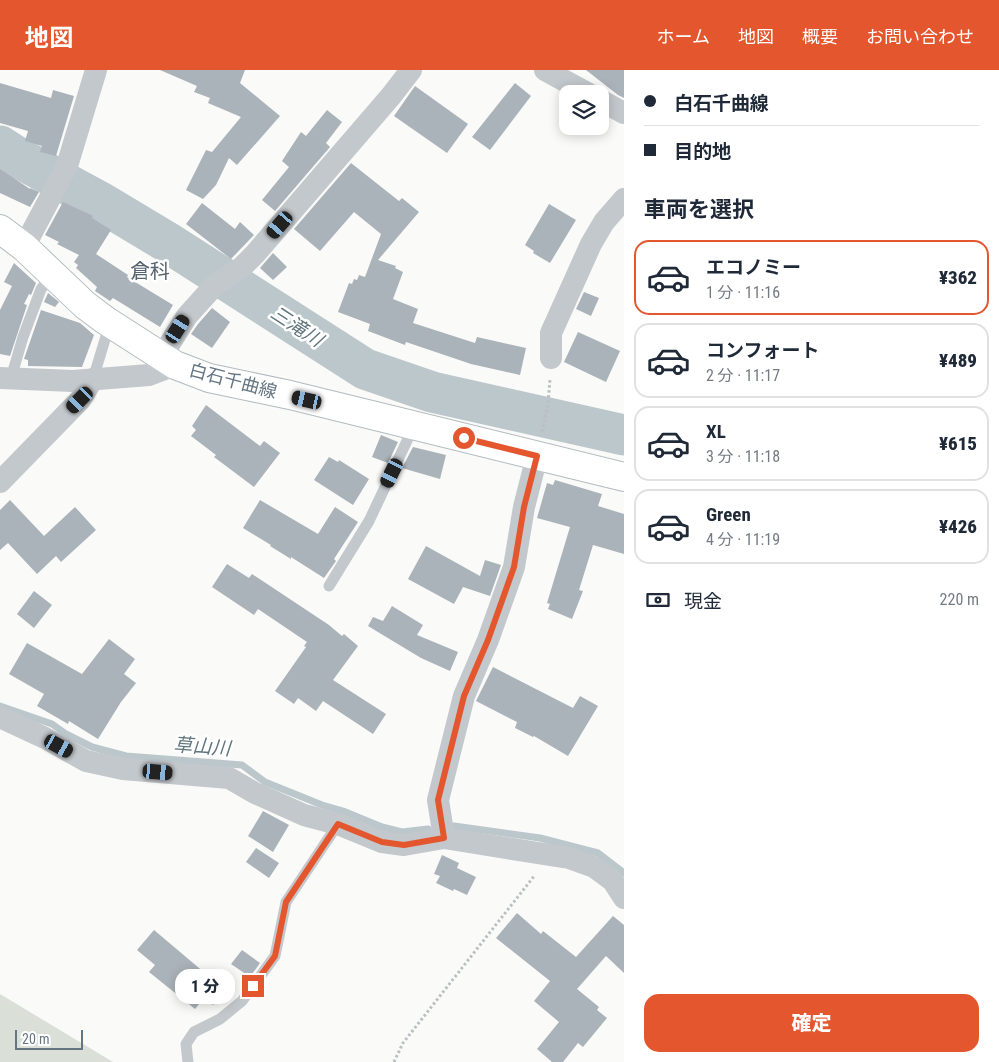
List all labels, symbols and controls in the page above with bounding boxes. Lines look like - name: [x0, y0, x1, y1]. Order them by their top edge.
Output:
- text: 地図: [25, 24, 73, 52]
- text: ホーム: [657, 26, 710, 47]
- text: 地図: [738, 26, 774, 47]
- text: 概要: [802, 26, 838, 47]
- text: お問い合わせ: [866, 26, 974, 47]
- map controls: [559, 85, 609, 135]
- button: layers: [559, 85, 609, 135]
- text: 白石千曲線: [674, 92, 769, 115]
- text: 目的地: [674, 140, 731, 163]
- text: 車両を選択: [644, 197, 754, 222]
- car: [264, 209, 295, 241]
- icon: car: [646, 255, 691, 300]
- text: エコノミー: [706, 256, 801, 279]
- district label: 倉科: [130, 259, 170, 283]
- text: ¥362: [939, 266, 977, 289]
- text: 1 分 · 11:16: [706, 283, 780, 302]
- water label: 三滝川: [267, 301, 329, 353]
- car: [163, 312, 192, 346]
- icon: car: [646, 338, 691, 383]
- text: コンフォート: [706, 339, 819, 362]
- text: ¥489: [939, 349, 977, 372]
- street label: 白石千曲線: [187, 359, 279, 402]
- text: 2 分 · 11:17: [706, 366, 780, 385]
- car: [64, 384, 95, 416]
- car: [290, 389, 323, 411]
- text: XL: [706, 420, 726, 443]
- icon: car: [646, 421, 691, 466]
- route start: [453, 427, 475, 449]
- text: ¥615: [939, 432, 977, 455]
- text: 3 分 · 11:18: [706, 447, 780, 466]
- car: [378, 456, 405, 490]
- text: Green: [706, 503, 751, 526]
- icon: car: [646, 504, 691, 549]
- text: ¥426: [939, 515, 977, 538]
- text: 4 分 · 11:19: [706, 530, 780, 549]
- icon: cash: [644, 586, 672, 614]
- text: 現金: [684, 590, 722, 613]
- text: 220 m: [940, 590, 979, 609]
- car: [42, 732, 75, 760]
- water label: 草山川: [173, 733, 233, 760]
- car: [142, 763, 173, 781]
- callout: 1 分: [176, 968, 236, 1004]
- route end: [242, 975, 264, 997]
- text: 1 分: [191, 977, 219, 996]
- button: 確定: [644, 994, 979, 1052]
- scale bar: [15, 1027, 82, 1050]
- text: 20 m: [22, 1031, 50, 1047]

